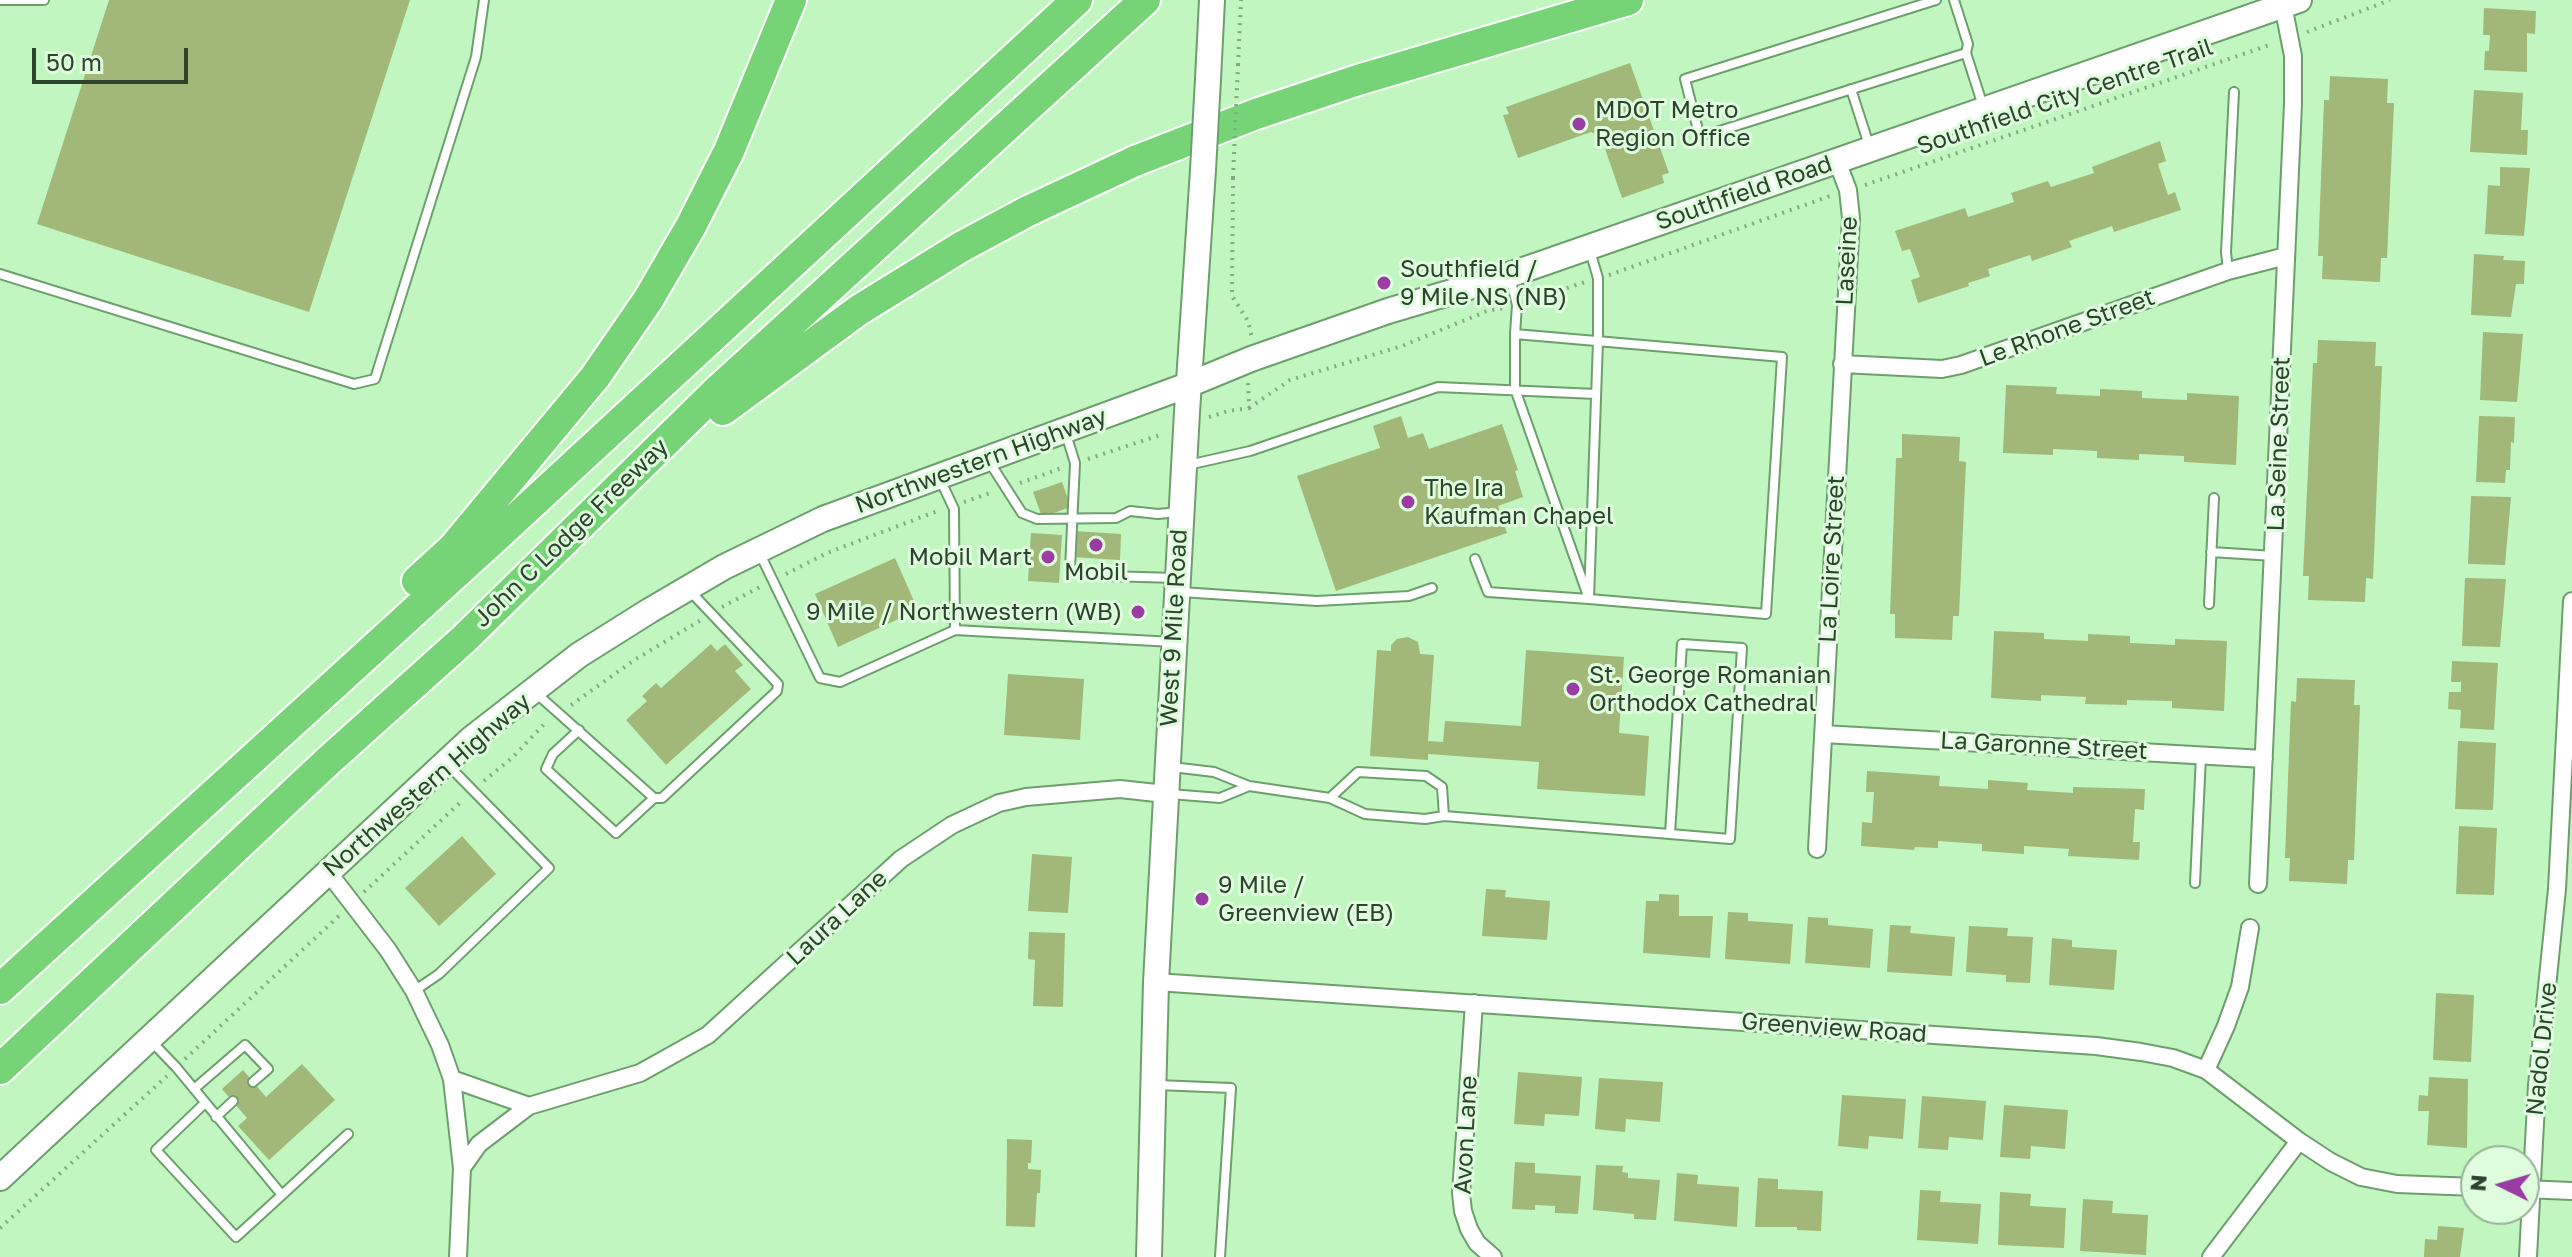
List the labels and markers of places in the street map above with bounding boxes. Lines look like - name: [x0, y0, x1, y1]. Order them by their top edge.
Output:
- place label: MDOT Metro Region Office: [1595, 96, 1750, 152]
- marker: MDOT Metro Region Office: [1570, 115, 1588, 133]
- place label: Southfield / 9 Mile NS (NB): [1400, 255, 1567, 311]
- marker: Southfield / 9 Mile NS (NB): [1375, 274, 1393, 292]
- place label: The Ira Kaufman Chapel: [1424, 474, 1614, 530]
- marker: The Ira Kaufman Chapel: [1399, 493, 1417, 511]
- marker: Mobil: [1087, 536, 1105, 554]
- place label: Mobil Mart: [908, 543, 1032, 571]
- marker: Mobil Mart: [1039, 548, 1057, 566]
- place label: Mobil: [1064, 558, 1128, 586]
- place label: 9 Mile / Northwestern (WB): [806, 598, 1122, 626]
- marker: 9 Mile / Northwestern (WB): [1129, 603, 1147, 621]
- place label: St. George Romanian Orthodox Cathedral: [1589, 661, 1831, 717]
- marker: St. George Romanian Orthodox Cathedral: [1564, 680, 1582, 698]
- place label: 9 Mile / Greenview (EB): [1218, 871, 1394, 927]
- marker: 9 Mile / Greenview (EB): [1193, 890, 1211, 908]

